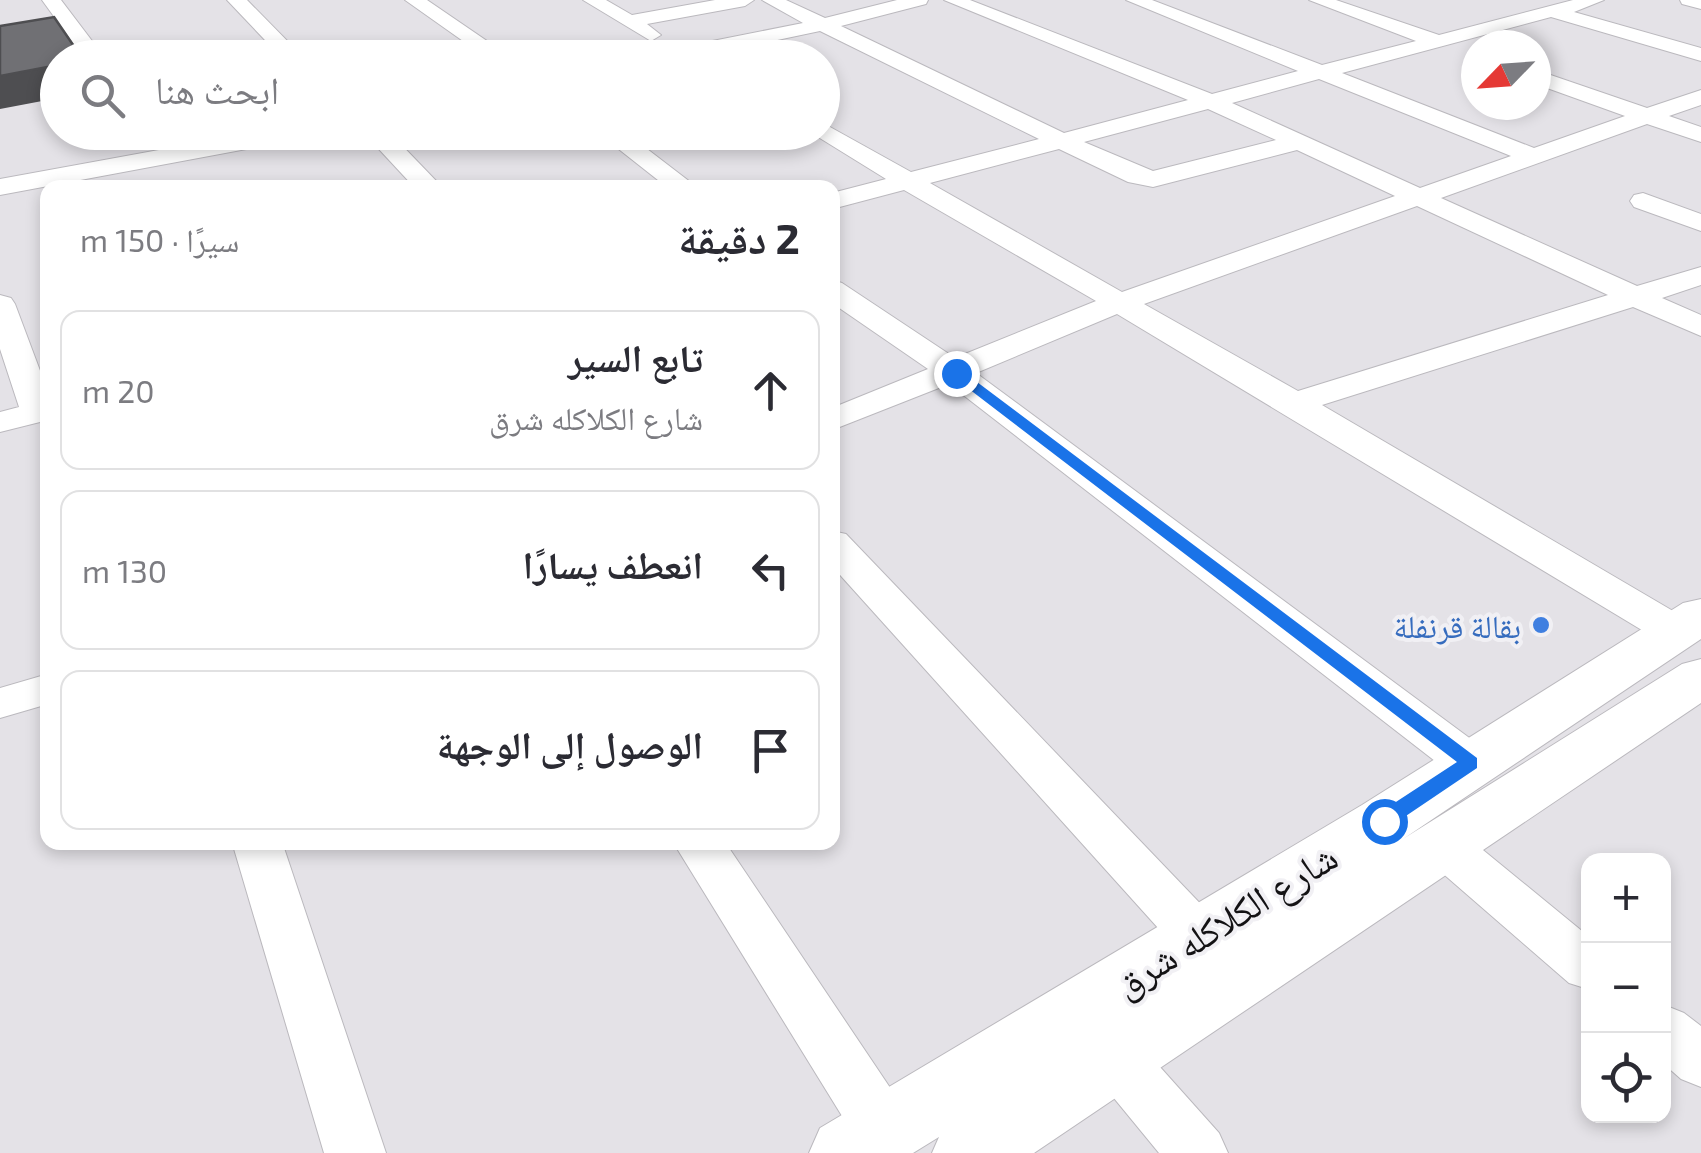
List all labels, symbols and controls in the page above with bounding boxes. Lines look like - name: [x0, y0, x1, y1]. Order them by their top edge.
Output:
- north arrow: [1461, 30, 1551, 120]
- search box: [40, 40, 840, 150]
- text: ابحث هنا: [155, 66, 279, 112]
- icon: search: [75, 68, 130, 123]
- text: 2 دقيقة: [678, 212, 800, 262]
- text: سيرًا · 150 m: [80, 220, 239, 258]
- text: تابع السير: [568, 334, 703, 380]
- route end: [934, 351, 980, 397]
- icon: ahead: [743, 363, 798, 418]
- text: 20 m: [82, 371, 154, 409]
- text: شارع الكلاكله شرق: [489, 398, 703, 436]
- text: انعطف يسارًا: [522, 541, 703, 587]
- icon: left: [743, 543, 798, 598]
- text: 130 m: [82, 551, 167, 589]
- place label: بقالة قرنفلة: [1393, 606, 1521, 645]
- marker: بقالة قرنفلة: [1530, 614, 1552, 636]
- text: الوصول إلى الوجهة: [437, 721, 703, 767]
- icon: arrive: [743, 723, 798, 778]
- route start: [1362, 799, 1408, 845]
- street label: شارع الكلاكله شرق: [1105, 832, 1347, 1008]
- map controls: [1581, 853, 1671, 1123]
- button: +: [1581, 853, 1671, 943]
- button: −: [1581, 943, 1671, 1033]
- button: locate: [1581, 1033, 1671, 1123]

